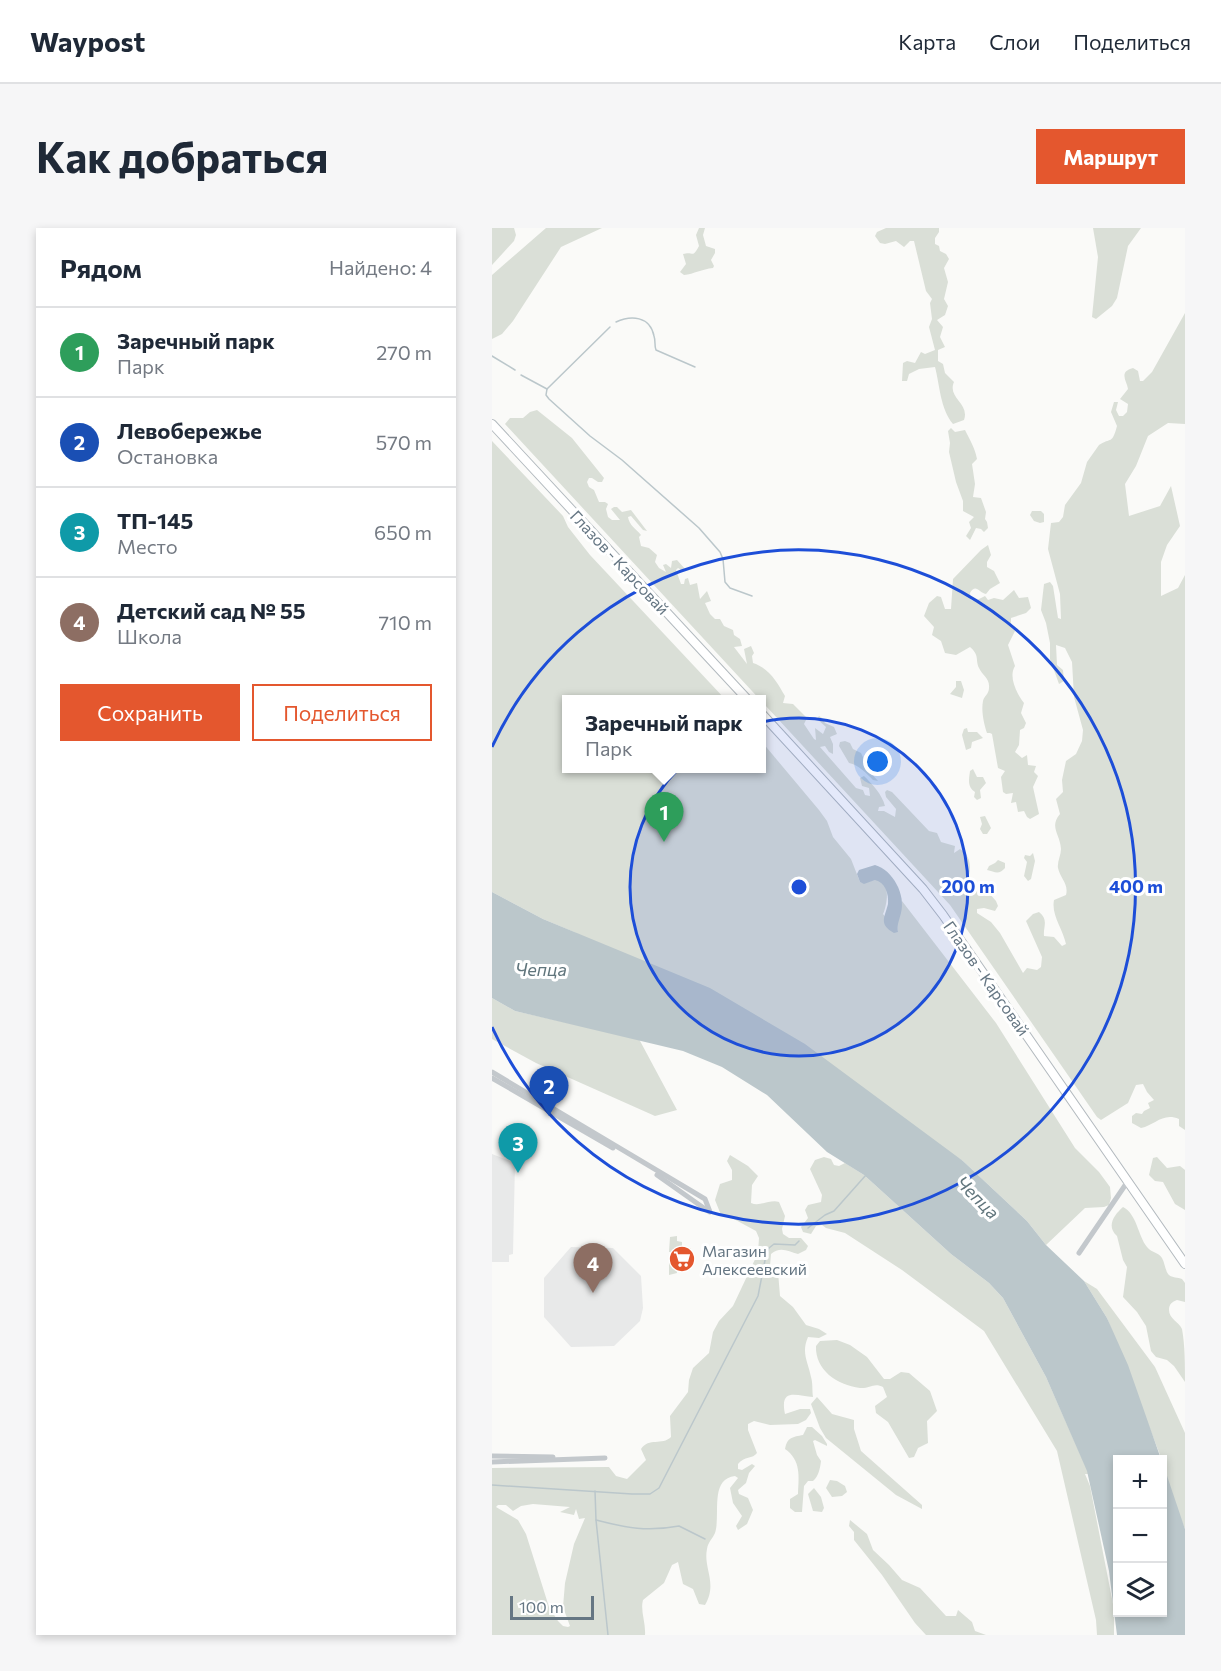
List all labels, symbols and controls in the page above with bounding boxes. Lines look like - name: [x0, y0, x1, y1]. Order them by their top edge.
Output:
- text: Waypost: [30, 24, 145, 58]
- text: Карта: [898, 29, 956, 54]
- text: Слои: [989, 29, 1040, 54]
- text: Поделиться: [1073, 29, 1191, 54]
- button: Маршрут: [1036, 129, 1185, 184]
- text: Как добраться: [36, 130, 328, 182]
- text: Рядом: [60, 252, 142, 283]
- text: Найдено: 4: [329, 255, 432, 279]
- text: Заречный парк: [117, 327, 275, 354]
- text: 1: [75, 340, 84, 364]
- text: 270 m: [376, 340, 432, 364]
- text: Парк: [117, 354, 165, 378]
- text: Левобережье: [117, 417, 262, 444]
- text: 2: [74, 430, 85, 454]
- text: 570 m: [376, 430, 432, 454]
- text: Остановка: [117, 444, 218, 468]
- street label: Глазов - Карсовай: [567, 506, 673, 618]
- text: ТП-145: [117, 507, 193, 534]
- text: 3: [74, 520, 85, 544]
- text: 650 m: [374, 520, 432, 544]
- text: Место: [117, 534, 178, 558]
- text: Детский сад № 55: [117, 597, 306, 624]
- text: 4: [73, 610, 86, 634]
- text: 710 m: [379, 610, 432, 634]
- text: Школа: [117, 624, 182, 648]
- button: Сохранить: [60, 684, 240, 741]
- button: Поделиться: [252, 684, 432, 741]
- popup: [562, 695, 766, 773]
- text: Заречный парк: [585, 709, 743, 736]
- text: Парк: [585, 736, 633, 760]
- your location: [863, 747, 892, 776]
- pin: 1: [644, 792, 684, 842]
- text: 200 m: [941, 875, 995, 897]
- text: 400 m: [1109, 875, 1163, 897]
- centre of rings: [789, 877, 809, 897]
- street label: Глазов - Карсовай: [940, 917, 1034, 1039]
- water label: Чепца: [515, 958, 567, 980]
- pin: 2: [530, 1066, 568, 1116]
- pin: 3: [498, 1124, 538, 1173]
- water label: Чепца: [952, 1171, 1004, 1223]
- place label: Магазин Алексеевский: [702, 1241, 807, 1278]
- pin: 4: [574, 1244, 612, 1293]
- supermarket icon: Магазин Алексеевский: [667, 1244, 697, 1274]
- map controls: [1113, 1455, 1167, 1617]
- button: +: [1113, 1455, 1167, 1509]
- button: −: [1113, 1509, 1167, 1563]
- button: layers: [1113, 1563, 1167, 1617]
- scale bar: [510, 1593, 594, 1620]
- text: 100 m: [519, 1597, 564, 1616]

